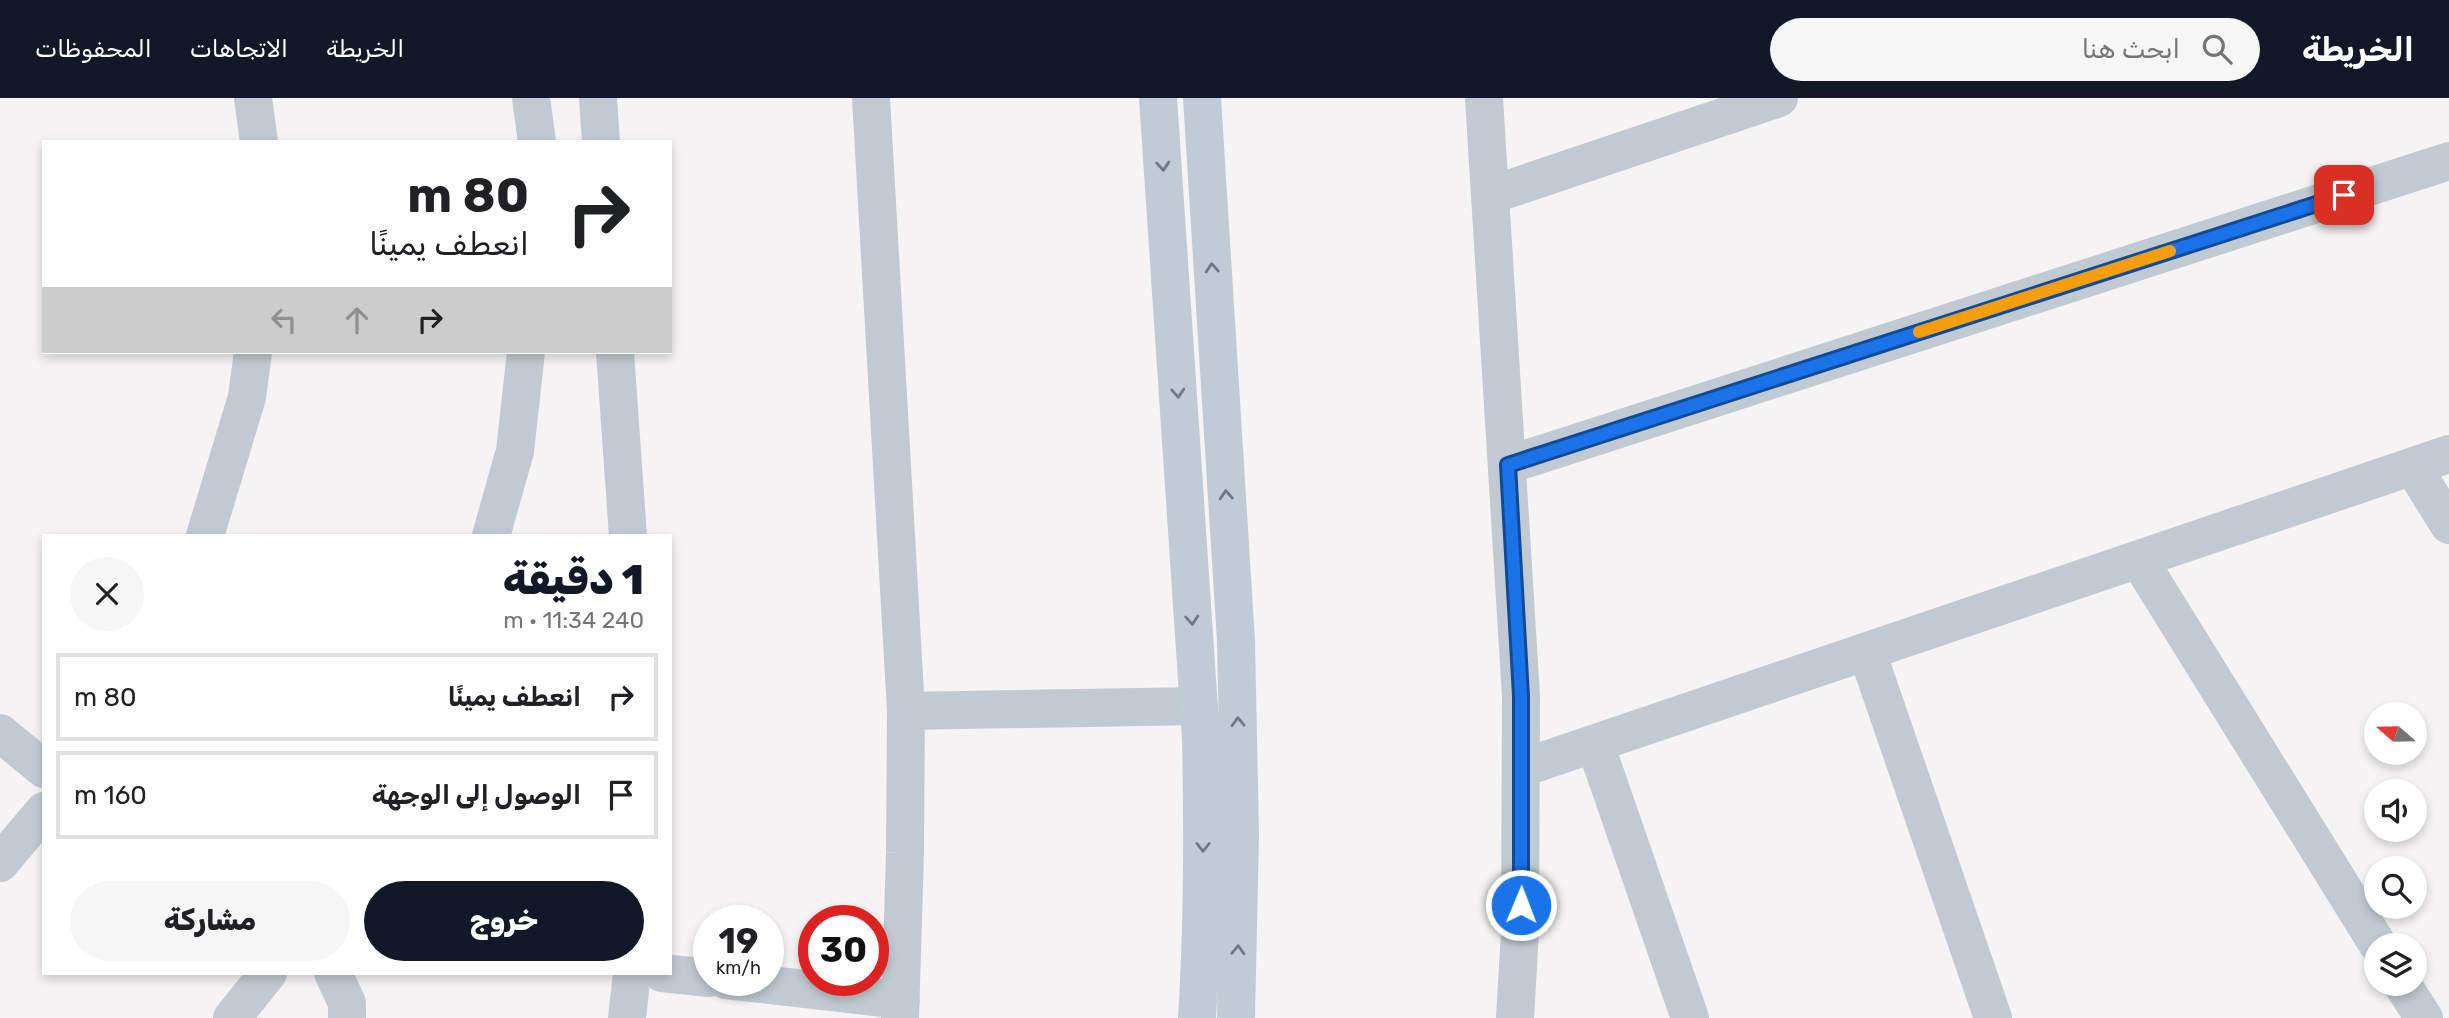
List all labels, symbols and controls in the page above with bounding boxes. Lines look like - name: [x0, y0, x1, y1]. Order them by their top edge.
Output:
- search box: [1770, 18, 2260, 81]
- icon: search: [2198, 30, 2236, 68]
- text: الخريطة: [2302, 30, 2414, 69]
- text: ابحث هنا: [2082, 34, 2180, 65]
- text: المحفوظات: [35, 35, 152, 63]
- text: الاتجاهات: [190, 35, 288, 63]
- text: الخريطة: [326, 35, 404, 63]
- one-way arrow: [1155, 161, 1170, 172]
- pin: [2314, 165, 2374, 225]
- text: 80 m: [407, 166, 529, 224]
- icon: right: [553, 168, 644, 259]
- icon: arrive: [2325, 176, 2363, 214]
- text: انعطف يمينًا: [369, 225, 529, 263]
- one-way arrow: [1205, 262, 1220, 273]
- icon: left: [265, 301, 303, 339]
- icon: ahead: [338, 301, 376, 339]
- icon: right: [411, 301, 449, 339]
- one-way arrow: [1170, 388, 1185, 399]
- one-way arrow: [1219, 489, 1234, 500]
- text: 1 دقيقة: [503, 555, 644, 605]
- button: close: [70, 557, 144, 631]
- text: 240 m · 11:34: [503, 606, 644, 634]
- one-way arrow: [1185, 615, 1200, 626]
- icon: right: [602, 678, 640, 716]
- text: 80 m: [74, 682, 137, 713]
- text: انعطف يمينًا: [448, 682, 581, 713]
- north arrow: [2364, 702, 2427, 765]
- map controls: [2364, 702, 2427, 996]
- one-way arrow: [1230, 717, 1246, 727]
- icon: arrive: [602, 776, 640, 814]
- button: sound: [2364, 779, 2427, 842]
- text: 160 m: [74, 780, 147, 811]
- text: الوصول إلى الوجهة: [372, 780, 581, 811]
- one-way arrow: [1195, 843, 1211, 853]
- button: search: [2364, 856, 2427, 919]
- position arrow: [1484, 868, 1558, 942]
- button: مشاركة: [70, 881, 350, 961]
- button: خروج: [364, 881, 644, 961]
- speed limit sign: 30: [798, 905, 889, 996]
- text: 19: [719, 920, 758, 962]
- button: layers: [2364, 933, 2427, 996]
- one-way arrow: [1230, 944, 1246, 955]
- text: km/h: [716, 957, 761, 979]

